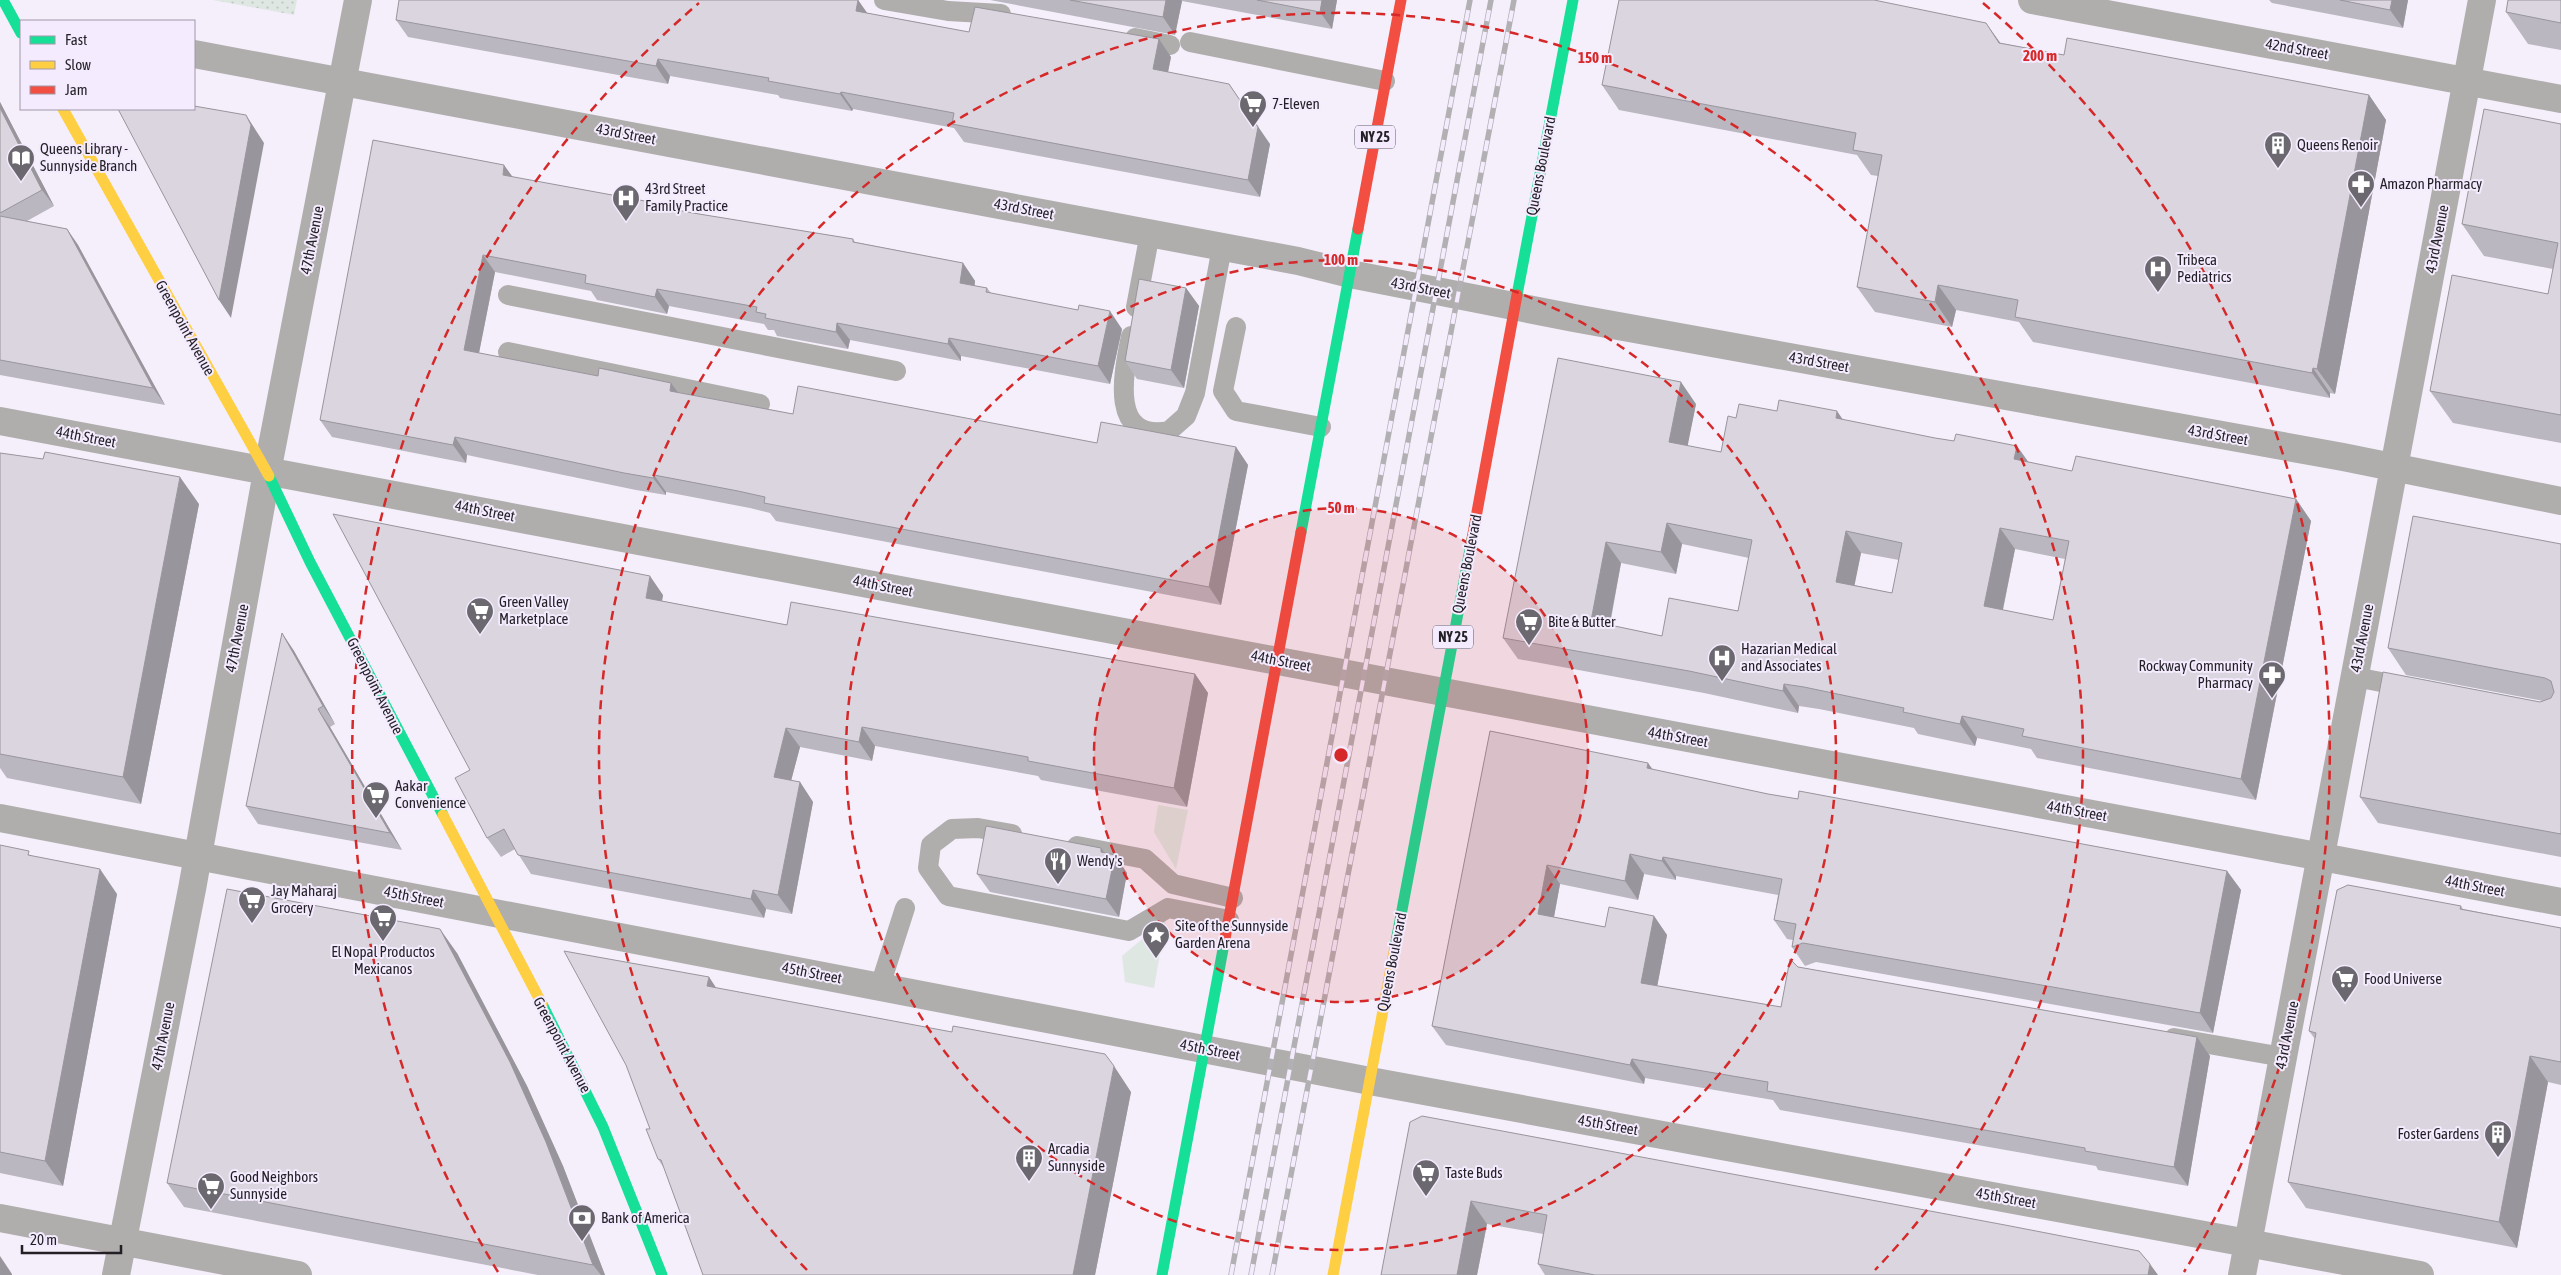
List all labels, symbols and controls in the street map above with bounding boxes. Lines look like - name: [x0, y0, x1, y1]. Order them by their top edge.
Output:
- legend: [20, 20, 195, 110]
- text: Fast: [65, 31, 87, 48]
- street label: 42nd Street: [2264, 35, 2330, 62]
- text: 200 m: [2023, 47, 2057, 64]
- text: 150 m: [1578, 49, 1612, 66]
- text: Slow: [65, 56, 91, 73]
- text: Jam: [65, 81, 88, 98]
- supermarket icon: 7-Eleven: [1238, 89, 1268, 128]
- place label: 7-Eleven: [1272, 95, 1320, 112]
- street label: Queens Boulevard: [1523, 115, 1558, 217]
- street label: 43rd Street: [595, 119, 657, 148]
- road number: NY 25: [1355, 125, 1395, 148]
- building icon: Queens Renoir: [2263, 130, 2293, 169]
- place label: Queens Renoir: [2297, 136, 2378, 153]
- place label: Queens Library - Sunnyside Branch: [40, 140, 137, 174]
- library icon: Queens Library - Sunnyside Branch: [6, 143, 36, 182]
- pharmacy icon: Amazon Pharmacy: [2346, 169, 2376, 208]
- place label: Amazon Pharmacy: [2380, 175, 2482, 192]
- place label: 43rd Street Family Practice: [645, 180, 728, 214]
- hospital icon: 43rd Street Family Practice: [611, 183, 641, 222]
- street label: 43rd Street: [993, 194, 1055, 223]
- street label: 43rd Avenue: [2422, 203, 2451, 274]
- street label: 47th Avenue: [297, 204, 326, 276]
- text: 100 m: [1324, 251, 1358, 268]
- place label: Tribeca Pediatrics: [2177, 251, 2232, 285]
- hospital icon: Tribeca Pediatrics: [2143, 254, 2173, 293]
- street label: 43rd Street: [1390, 273, 1452, 302]
- street label: Greenpoint Avenue: [152, 277, 219, 378]
- street label: 43rd Street: [1788, 348, 1850, 375]
- street label: 43rd Street: [2187, 421, 2249, 448]
- street label: 44th Street: [55, 422, 117, 451]
- street label: 44th Street: [454, 496, 516, 525]
- text: 50 m: [1328, 499, 1355, 516]
- street label: Queens Boulevard: [1449, 513, 1484, 615]
- street label: 44th Street: [852, 571, 914, 600]
- place label: Green Valley Marketplace: [499, 593, 569, 627]
- supermarket icon: Green Valley Marketplace: [465, 596, 495, 635]
- street label: 47th Avenue: [222, 602, 251, 674]
- street label: 43rd Avenue: [2347, 602, 2376, 673]
- supermarket icon: Bite & Butter: [1514, 607, 1544, 646]
- place label: Bite & Butter: [1548, 613, 1616, 630]
- road number: NY 25: [1433, 626, 1473, 649]
- street label: Greenpoint Avenue: [344, 635, 407, 737]
- place label: Hazarian Medical and Associates: [1741, 640, 1837, 674]
- hospital icon: Hazarian Medical and Associates: [1707, 643, 1737, 682]
- street label: 44th Street: [1250, 646, 1312, 675]
- place label: Rockway Community Pharmacy: [2138, 657, 2253, 691]
- pharmacy icon: Rockway Community Pharmacy: [2257, 660, 2287, 699]
- street label: 44th Street: [1647, 723, 1709, 750]
- centre of rings: [1332, 746, 1350, 764]
- place label: Aakar Convenience: [395, 777, 466, 811]
- supermarket icon: Aakar Convenience: [361, 780, 391, 819]
- street label: 44th Street: [2046, 797, 2108, 824]
- restaurant icon: Wendy's: [1043, 846, 1073, 885]
- place label: Wendy's: [1077, 852, 1123, 869]
- street label: 44th Street: [2444, 871, 2506, 900]
- place label: Jay Maharaj Grocery: [271, 882, 337, 916]
- street label: 45th Street: [383, 882, 445, 911]
- supermarket icon: Jay Maharaj Grocery: [237, 885, 267, 924]
- supermarket icon: El Nopal Productos Mexicanos: [368, 903, 398, 942]
- street label: Queens Boulevard: [1374, 911, 1409, 1013]
- place label: Site of the Sunnyside Garden Arena: [1175, 917, 1289, 951]
- place icon: Site of the Sunnyside Garden Arena: [1141, 920, 1171, 959]
- place label: El Nopal Productos Mexicanos: [331, 943, 435, 977]
- street label: 45th Street: [781, 958, 843, 987]
- supermarket icon: Food Universe: [2330, 964, 2360, 1003]
- place label: Food Universe: [2364, 970, 2442, 987]
- street label: Greenpoint Avenue: [530, 994, 595, 1096]
- street label: 43rd Avenue: [2272, 999, 2301, 1070]
- street label: 47th Avenue: [148, 1000, 177, 1072]
- street label: 45th Street: [1179, 1035, 1241, 1064]
- street label: 45th Street: [1577, 1111, 1639, 1138]
- building icon: Foster Gardens: [2483, 1119, 2513, 1158]
- place label: Foster Gardens: [2398, 1125, 2479, 1142]
- place label: Arcadia Sunnyside: [1048, 1140, 1105, 1174]
- building icon: Arcadia Sunnyside: [1014, 1143, 1044, 1182]
- supermarket icon: Taste Buds: [1411, 1158, 1441, 1197]
- place label: Taste Buds: [1445, 1164, 1503, 1181]
- place label: Good Neighbors Sunnyside: [230, 1168, 318, 1202]
- supermarket icon: Good Neighbors Sunnyside: [196, 1171, 226, 1210]
- street label: 45th Street: [1975, 1184, 2037, 1211]
- bank icon: Bank of America: [567, 1203, 597, 1242]
- place label: Bank of America: [601, 1209, 690, 1226]
- scale bar: [22, 1222, 121, 1254]
- text: 20 m: [30, 1231, 57, 1248]

